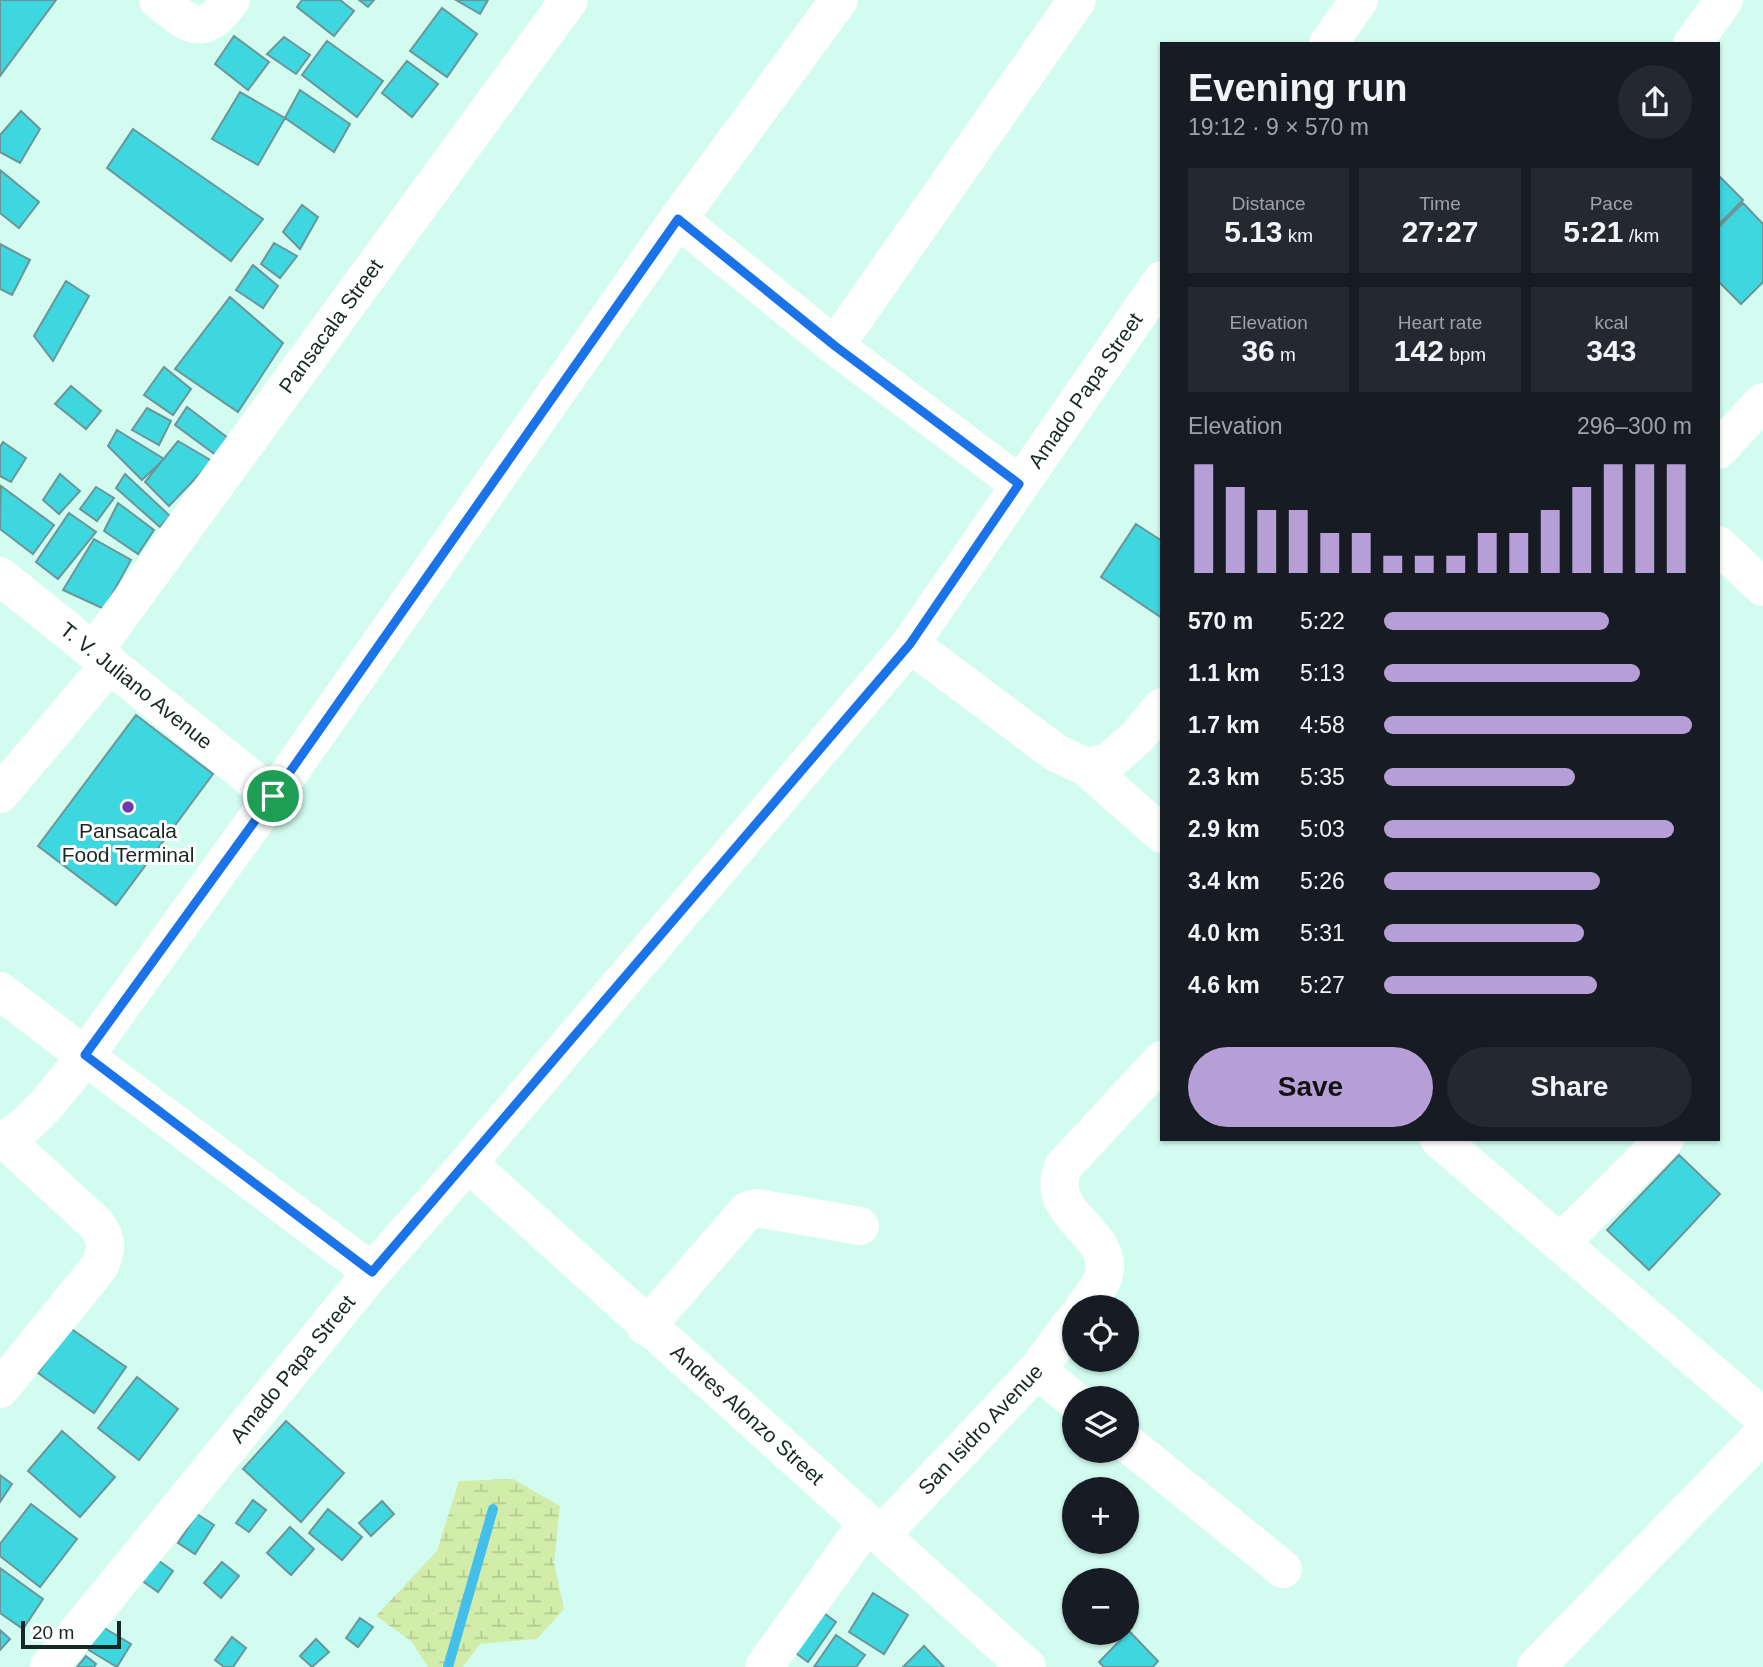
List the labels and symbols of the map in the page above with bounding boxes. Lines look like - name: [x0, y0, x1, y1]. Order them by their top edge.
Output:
- street label: Pansacala Street: [274, 254, 387, 397]
- street label: Amado Papa Street: [1023, 308, 1147, 472]
- street label: T. V. Juliano Avenue: [56, 617, 217, 753]
- pin: [243, 766, 303, 826]
- marker: Pansacala Food Terminal: [120, 799, 136, 815]
- place label: Pansacala Food Terminal: [62, 819, 194, 866]
- street label: Amado Papa Street: [225, 1290, 359, 1447]
- street label: Andres Alonzo Street: [667, 1340, 829, 1489]
- street label: San Isidro Avenue: [913, 1360, 1047, 1499]
- scale bar: [21, 1618, 121, 1650]

